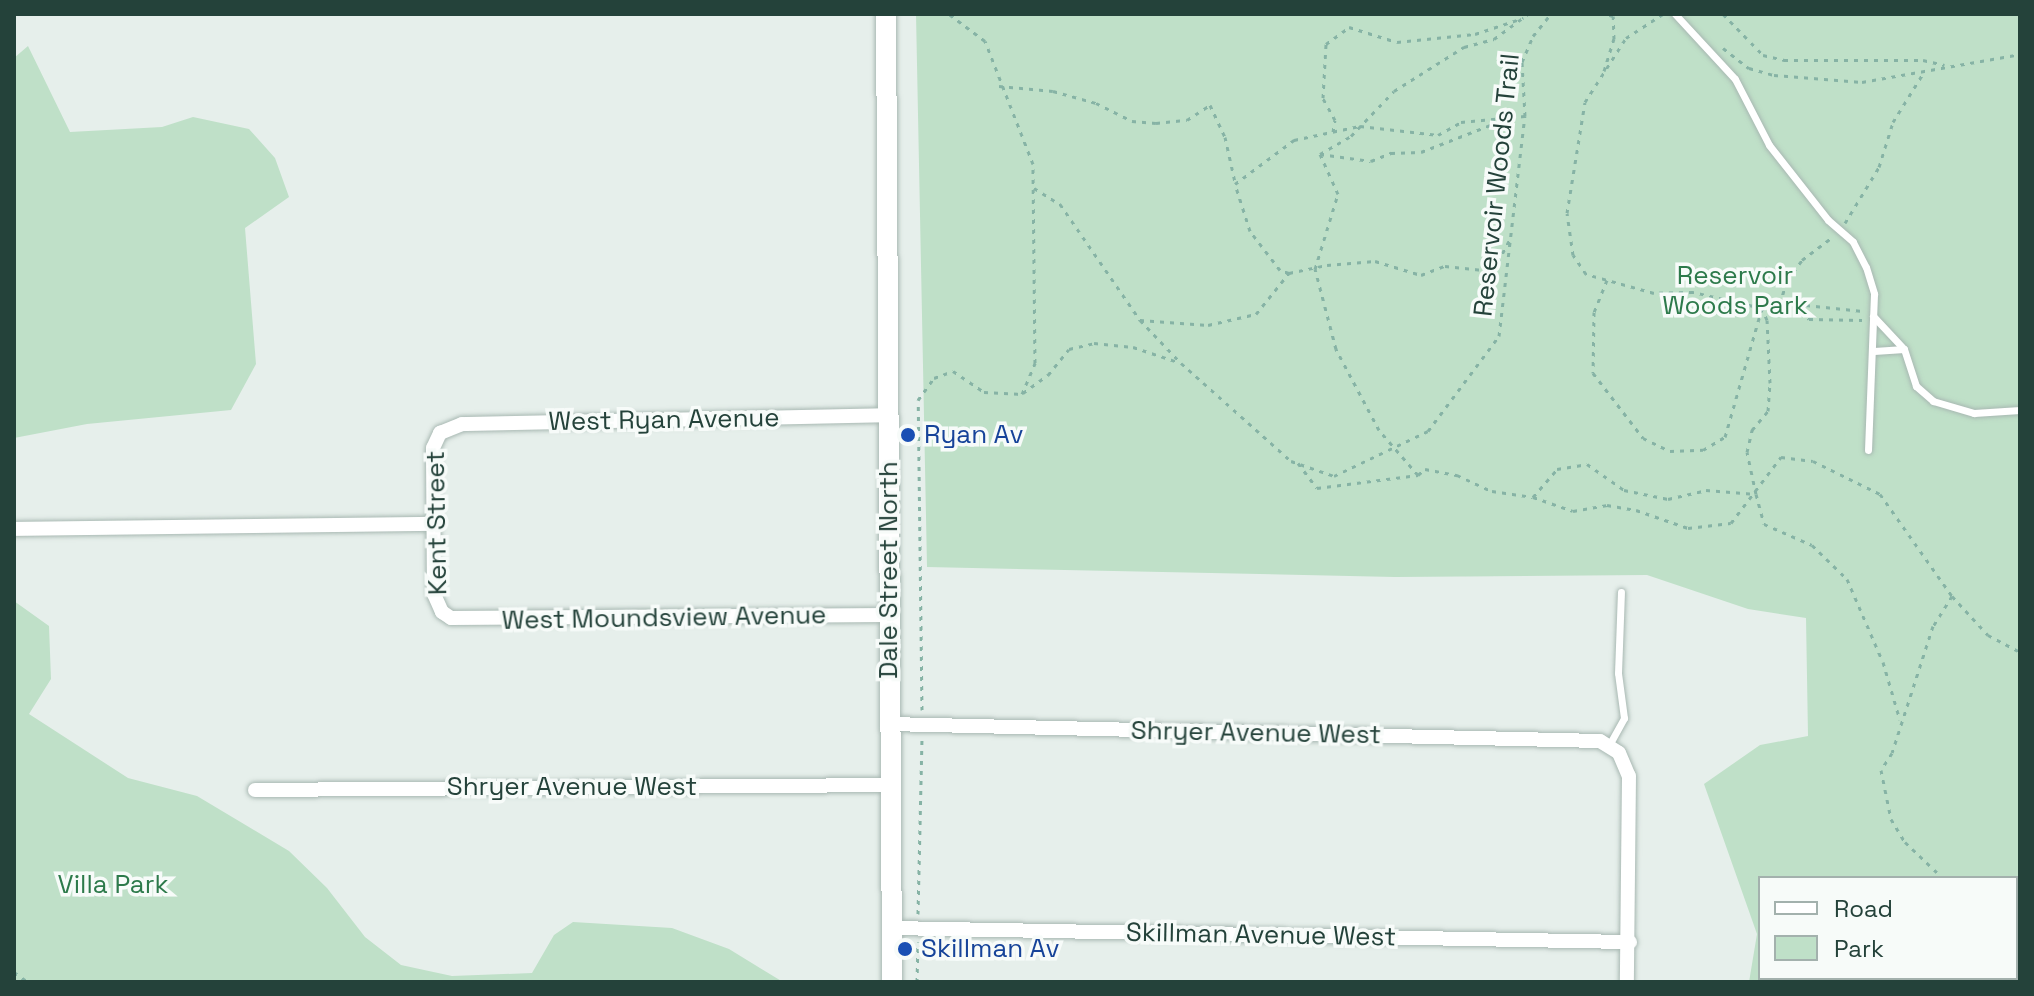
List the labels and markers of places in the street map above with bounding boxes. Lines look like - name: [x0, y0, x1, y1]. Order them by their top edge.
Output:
- place label: Ryan Av: [924, 419, 1024, 451]
- marker: Ryan Av: [899, 426, 917, 444]
- place label: Skillman Av: [921, 933, 1060, 965]
- marker: Skillman Av: [896, 940, 914, 958]

